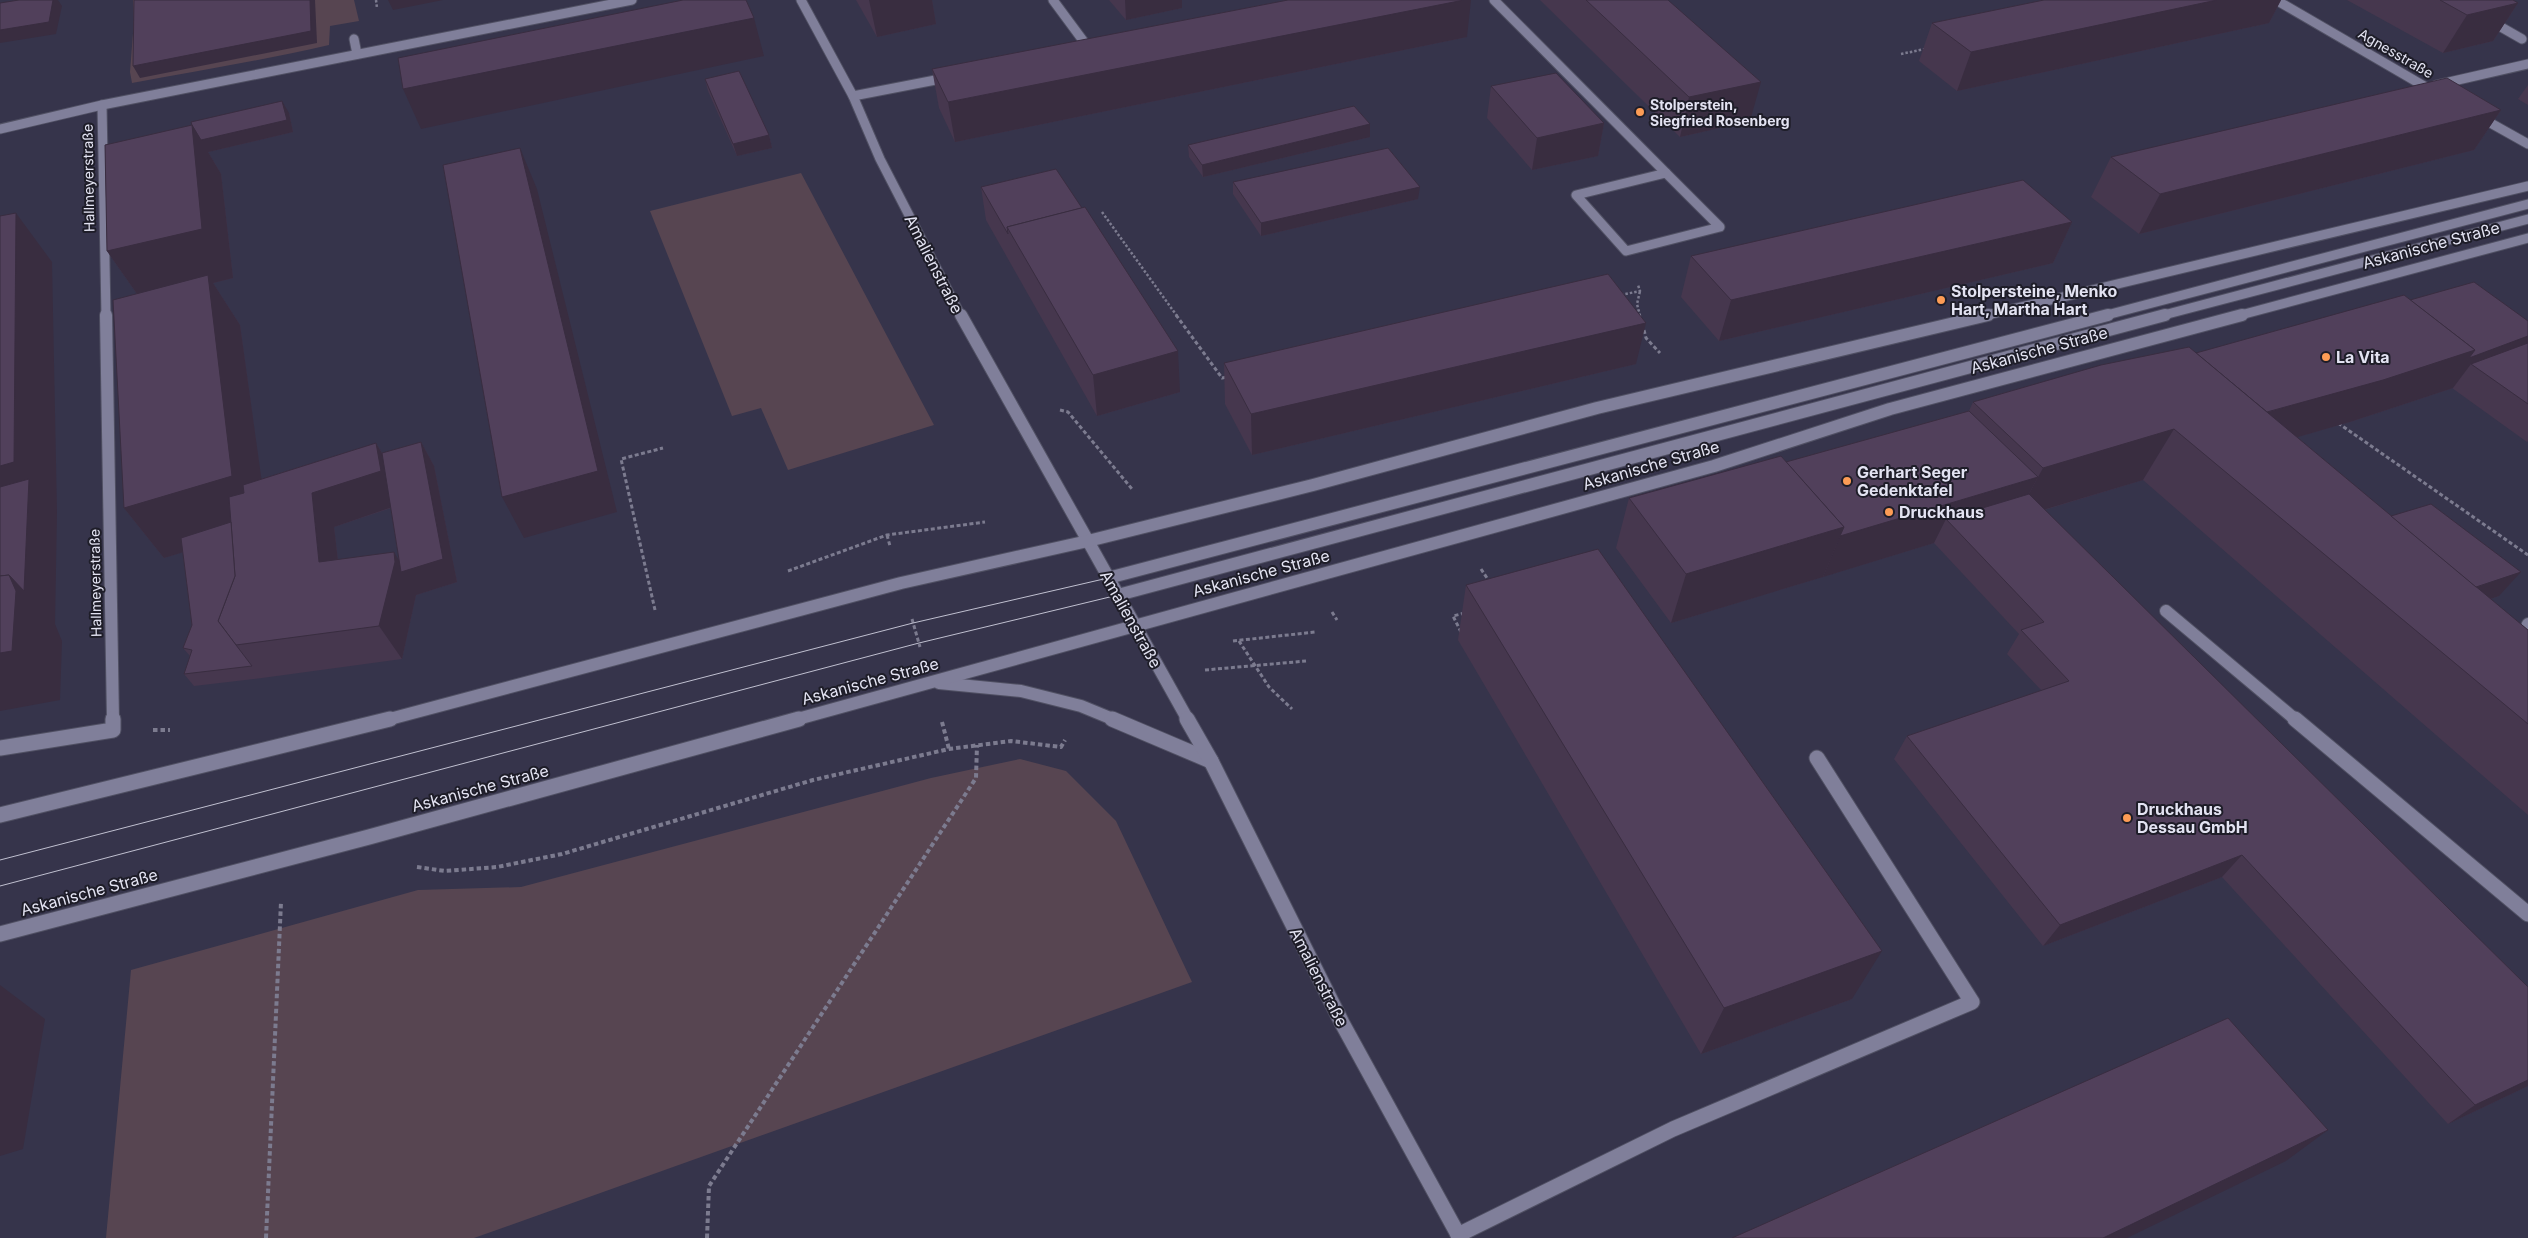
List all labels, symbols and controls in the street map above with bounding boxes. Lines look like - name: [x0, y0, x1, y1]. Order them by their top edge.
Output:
- street label: Agnesstraße: [2355, 25, 2437, 81]
- place label: Stolperstein, Siegfried Rosenberg: [1650, 96, 1790, 129]
- marker: Stolperstein, Siegfried Rosenberg: [1634, 106, 1646, 118]
- street label: Hallmeyerstraße: [79, 124, 97, 232]
- street label: Amalienstraße: [900, 211, 968, 317]
- street label: Askanische Straße: [2360, 217, 2502, 273]
- place label: Stolpersteine, Menko Hart, Martha Hart: [1951, 281, 2117, 319]
- marker: Stolpersteine, Menko Hart, Martha Hart: [1935, 294, 1947, 306]
- street label: Askanische Straße: [1968, 322, 2110, 378]
- place label: La Vita: [2336, 347, 2390, 367]
- marker: La Vita: [2320, 351, 2332, 363]
- street label: Askanische Straße: [1580, 436, 1722, 494]
- place label: Gerhart Seger Gedenktafel: [1857, 462, 1968, 500]
- marker: Gerhart Seger Gedenktafel: [1841, 475, 1853, 487]
- place label: Druckhaus: [1899, 502, 1984, 522]
- marker: Druckhaus: [1883, 506, 1895, 518]
- street label: Hallmeyerstraße: [86, 529, 104, 637]
- street label: Askanische Straße: [1190, 545, 1332, 601]
- street label: Amalienstraße: [1096, 567, 1166, 671]
- street label: Askanische Straße: [799, 653, 941, 709]
- street label: Askanische Straße: [409, 760, 551, 816]
- place label: Druckhaus Dessau GmbH: [2137, 799, 2248, 837]
- marker: Druckhaus Dessau GmbH: [2121, 812, 2133, 824]
- street label: Askanische Straße: [18, 864, 160, 920]
- street label: Amalienstraße: [1285, 924, 1353, 1030]

